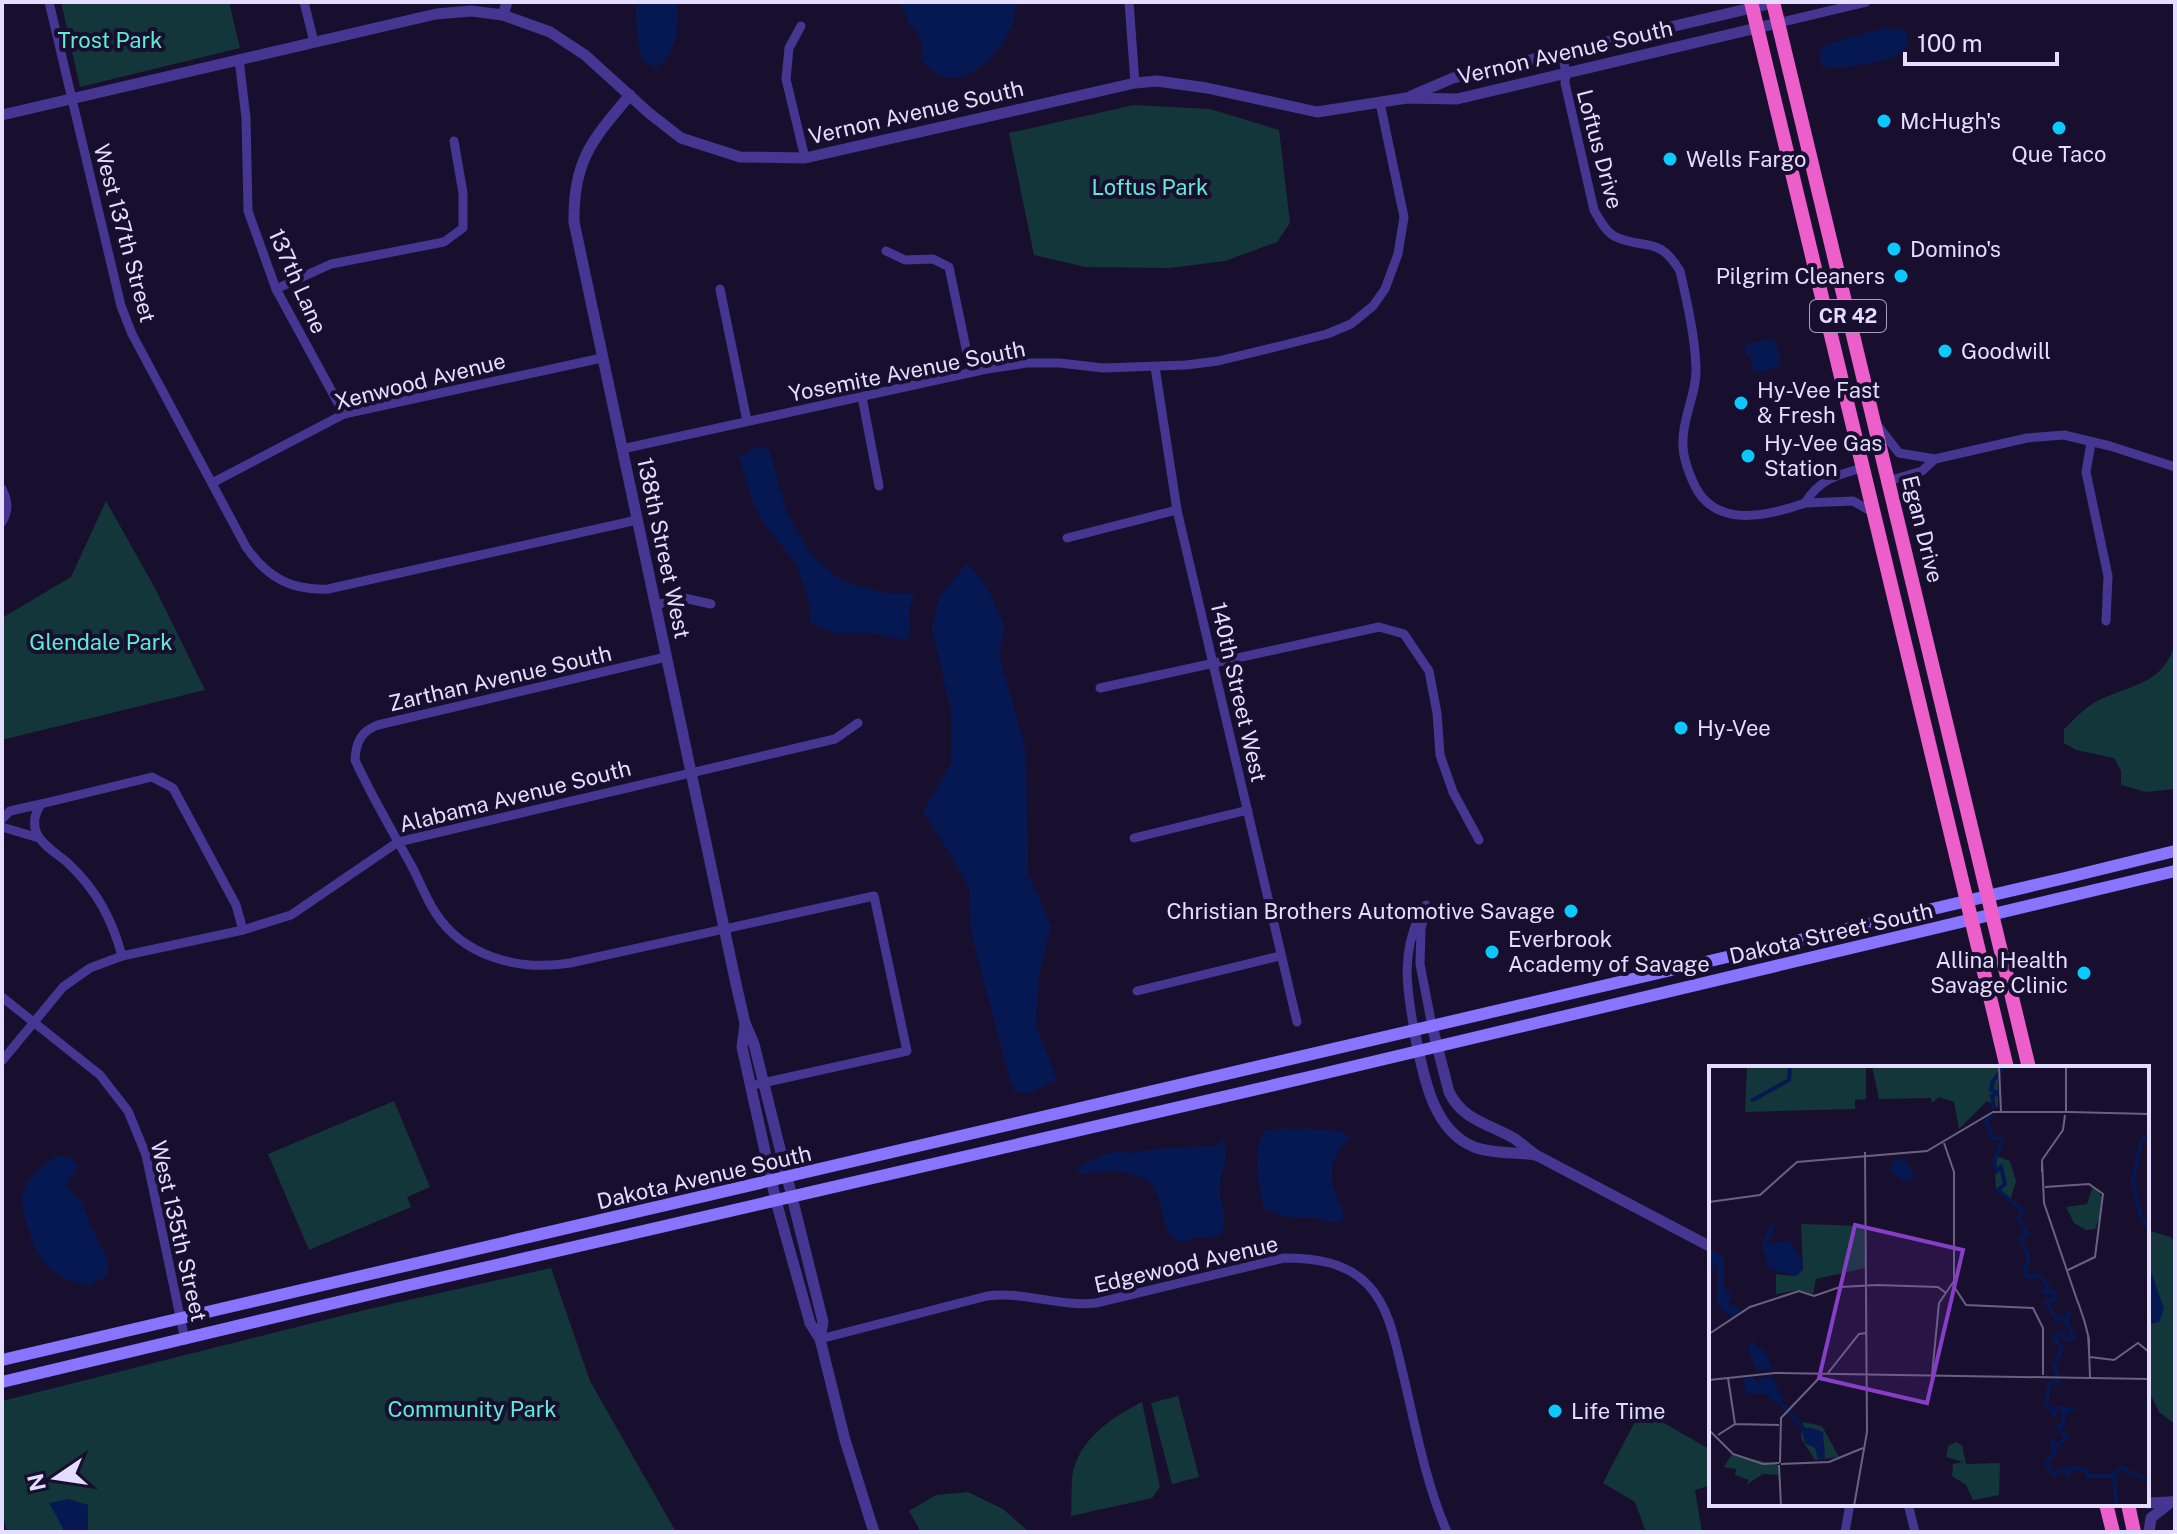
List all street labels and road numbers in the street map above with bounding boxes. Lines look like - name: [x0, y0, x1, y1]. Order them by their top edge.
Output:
- street label: Vernon Avenue South: [1455, 15, 1675, 89]
- street label: Vernon Avenue South: [806, 75, 1026, 149]
- street label: Loftus Drive: [1572, 86, 1628, 212]
- street label: West 137th Street: [89, 141, 161, 325]
- street label: 137th Lane: [263, 225, 333, 337]
- road number: CR 42: [1810, 300, 1886, 332]
- street label: Yosemite Avenue South: [787, 335, 1027, 407]
- street label: Xenwood Avenue: [332, 347, 508, 415]
- street label: 138th Street West: [632, 455, 696, 641]
- street label: Egan Drive: [1897, 473, 1949, 585]
- street label: 140th Street West: [1206, 600, 1272, 784]
- street label: Zarthan Avenue South: [386, 640, 614, 716]
- street label: Alabama Avenue South: [396, 755, 634, 837]
- street label: Dakota Street South: [1727, 897, 1935, 969]
- street label: West 135th Street: [146, 1138, 212, 1324]
- street label: Dakota Avenue South: [594, 1140, 814, 1214]
- street label: Edgewood Avenue: [1091, 1230, 1281, 1298]

